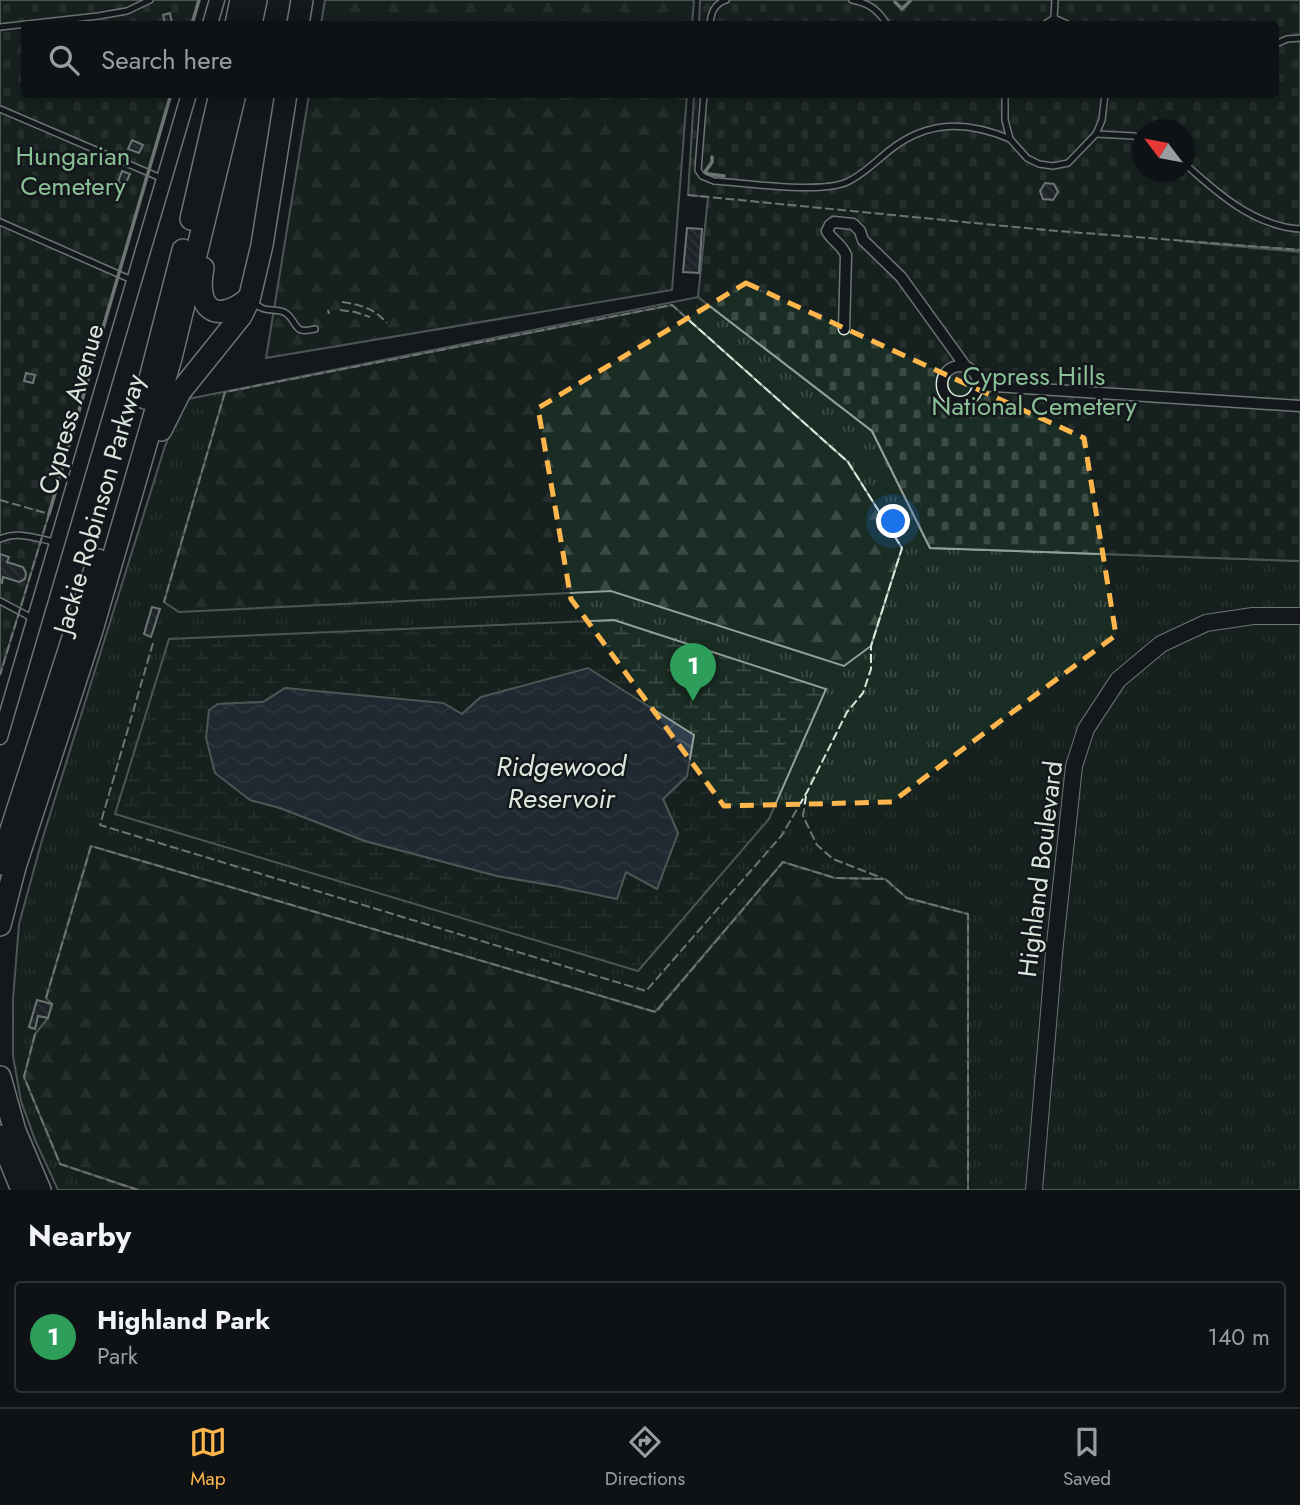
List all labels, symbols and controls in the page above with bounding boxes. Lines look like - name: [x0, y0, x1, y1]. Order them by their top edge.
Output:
- search box: [21, 21, 1279, 98]
- icon: search: [45, 41, 83, 79]
- text: Search here: [101, 41, 233, 79]
- north arrow: [1132, 119, 1195, 182]
- park label: Hungarian Cemetery: [15, 137, 131, 205]
- street label: Cypress Avenue: [29, 319, 113, 499]
- park label: Cypress Hills National Cemetery: [931, 357, 1137, 425]
- street label: Jackie Robinson Parkway: [43, 369, 154, 641]
- your location: [876, 504, 910, 538]
- pin: 1: [670, 643, 716, 701]
- water label: Ridgewood Reservoir: [496, 746, 628, 819]
- street label: Highland Boulevard: [1008, 759, 1072, 979]
- text: Nearby: [28, 1214, 131, 1257]
- text: Highland Park: [97, 1301, 270, 1339]
- text: 1: [47, 1320, 59, 1354]
- text: 140 m: [1208, 1320, 1270, 1354]
- text: Park: [97, 1339, 138, 1373]
- tab: Map: [189, 1423, 227, 1492]
- tab: Directions: [605, 1423, 685, 1492]
- tab: Saved: [1063, 1423, 1111, 1492]

